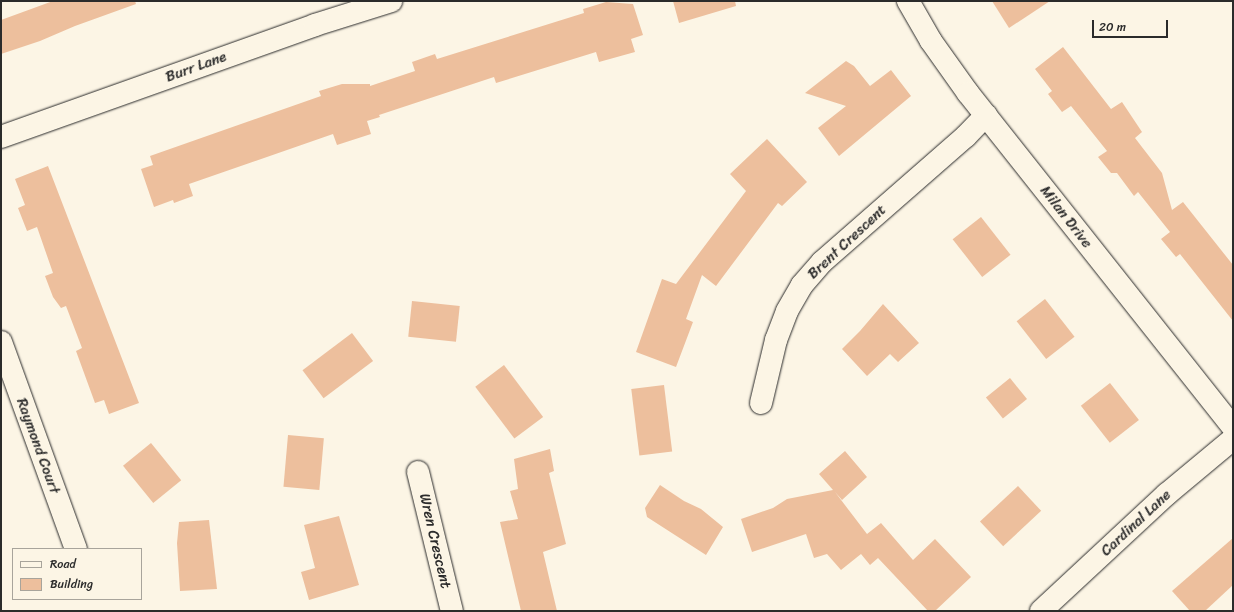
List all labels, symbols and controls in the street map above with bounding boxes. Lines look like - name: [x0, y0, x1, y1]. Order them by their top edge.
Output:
- scale bar: [1094, 12, 1170, 38]
- text: 20 m: [1099, 16, 1126, 38]
- street label: Burr Lane: [163, 48, 229, 86]
- street label: Milan Drive: [1036, 182, 1096, 252]
- street label: Brent Crescent: [804, 201, 890, 283]
- street label: Raymond Court: [12, 395, 64, 497]
- street label: Cardinal Lane: [1097, 486, 1175, 560]
- street label: Wren Crescent: [415, 492, 455, 590]
- legend: [12, 548, 142, 600]
- text: Road: [50, 553, 76, 575]
- text: Building: [50, 573, 93, 595]

